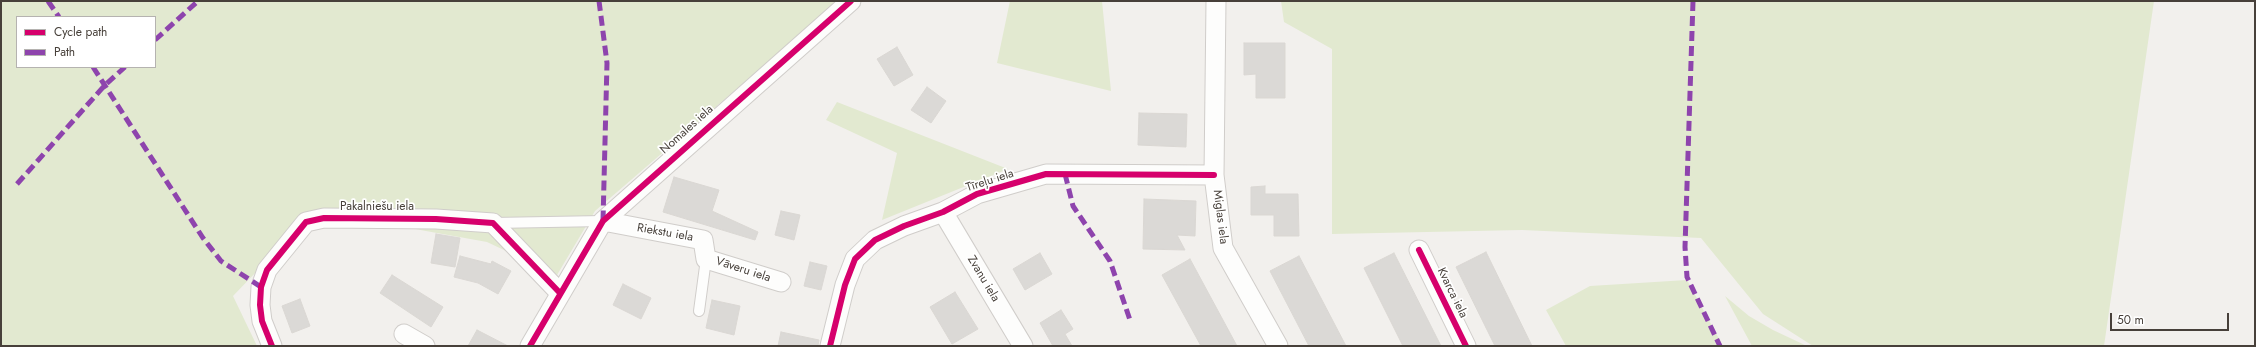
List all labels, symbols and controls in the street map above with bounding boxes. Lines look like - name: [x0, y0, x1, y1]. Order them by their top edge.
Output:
- legend: [16, 16, 156, 68]
- text: Cycle path: [54, 23, 107, 41]
- text: Path: [54, 43, 75, 61]
- street label: Nomales iela: [658, 103, 716, 157]
- street label: Tīreļu iela: [964, 167, 1016, 195]
- street label: Miglas iela: [1210, 189, 1230, 245]
- street label: Pakalniešu iela: [340, 200, 414, 214]
- street label: Riekstu iela: [636, 221, 694, 245]
- street label: Zvanu iela: [964, 253, 1002, 305]
- street label: Vāveru iela: [714, 254, 772, 286]
- street label: Kvarca iela: [1434, 266, 1470, 320]
- scale bar: [2112, 305, 2231, 331]
- text: 50 m: [2117, 311, 2144, 329]

